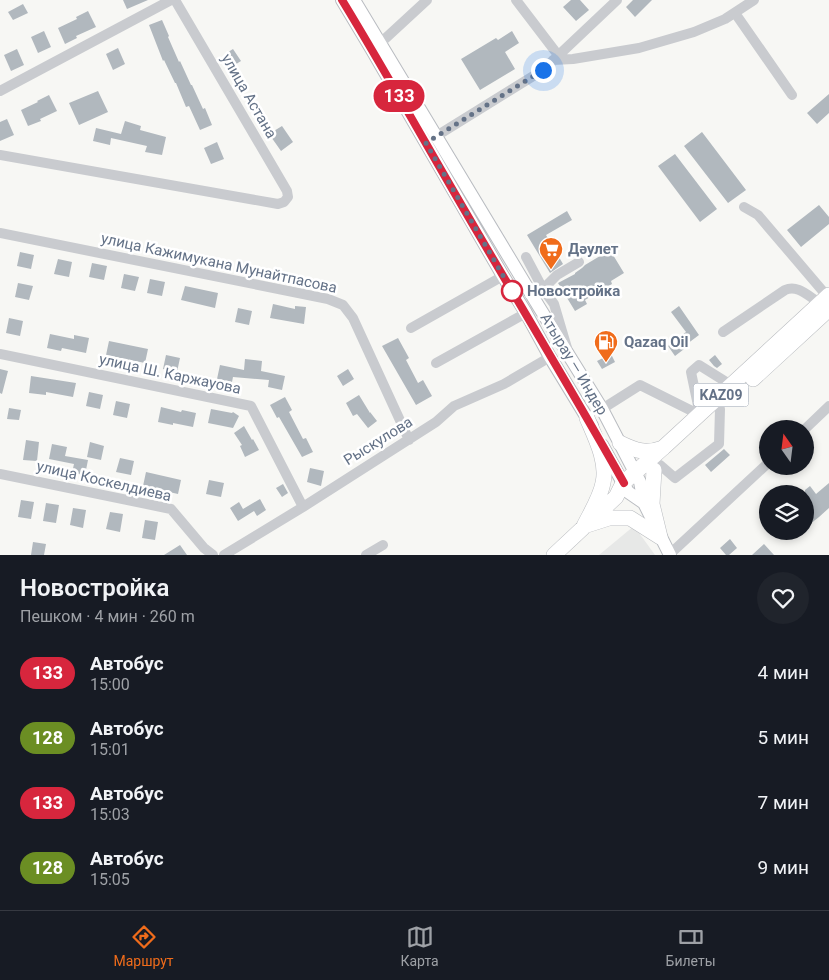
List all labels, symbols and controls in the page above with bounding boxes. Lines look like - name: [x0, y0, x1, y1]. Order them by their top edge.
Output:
- street label: улица Астана: [218, 51, 280, 141]
- your location: [531, 58, 556, 83]
- line badge: 133: [370, 80, 428, 112]
- text: 133: [384, 85, 414, 106]
- street label: улица Кажимукана Мунайтпасова: [99, 229, 339, 297]
- supermarket icon: Дәулет: [538, 236, 564, 270]
- place label: Дәулет: [568, 240, 619, 258]
- marker: Новостройка: [501, 280, 523, 302]
- place label: Новостройка: [527, 282, 620, 300]
- street label: Атырау — Индер: [536, 310, 612, 418]
- fuel station icon: Qazaq Oil: [593, 329, 619, 363]
- place label: Qazaq Oil: [624, 333, 689, 351]
- street label: улица Ш. Каржауова: [97, 350, 243, 398]
- road number: KAZ09: [694, 384, 748, 406]
- street label: Рыскулова: [340, 413, 416, 469]
- north arrow: [759, 420, 814, 475]
- map controls: [759, 420, 814, 540]
- street label: улица Коскелдиева: [35, 457, 173, 505]
- button: layers: [759, 485, 814, 540]
- button: heart: [757, 572, 809, 624]
- text: Новостройка: [20, 574, 169, 602]
- text: Пешком · 4 мин · 260 m: [20, 607, 195, 626]
- text: Автобус: [90, 652, 164, 675]
- text: 4 мин: [758, 661, 809, 684]
- text: 133: [32, 662, 63, 683]
- text: 15:00: [90, 675, 130, 694]
- text: Автобус: [90, 717, 164, 740]
- text: 5 мин: [758, 726, 809, 749]
- text: 128: [32, 727, 63, 748]
- text: 15:01: [90, 740, 130, 759]
- text: Автобус: [90, 782, 164, 805]
- text: 7 мин: [758, 791, 809, 814]
- text: 133: [32, 792, 63, 813]
- text: 15:03: [90, 805, 130, 824]
- text: Автобус: [90, 847, 164, 870]
- text: 9 мин: [758, 856, 809, 879]
- text: 128: [32, 857, 63, 878]
- text: 15:05: [90, 870, 130, 889]
- tab: Маршрут: [113, 923, 174, 969]
- tab: Карта: [401, 923, 439, 969]
- tab: Билеты: [666, 923, 716, 969]

